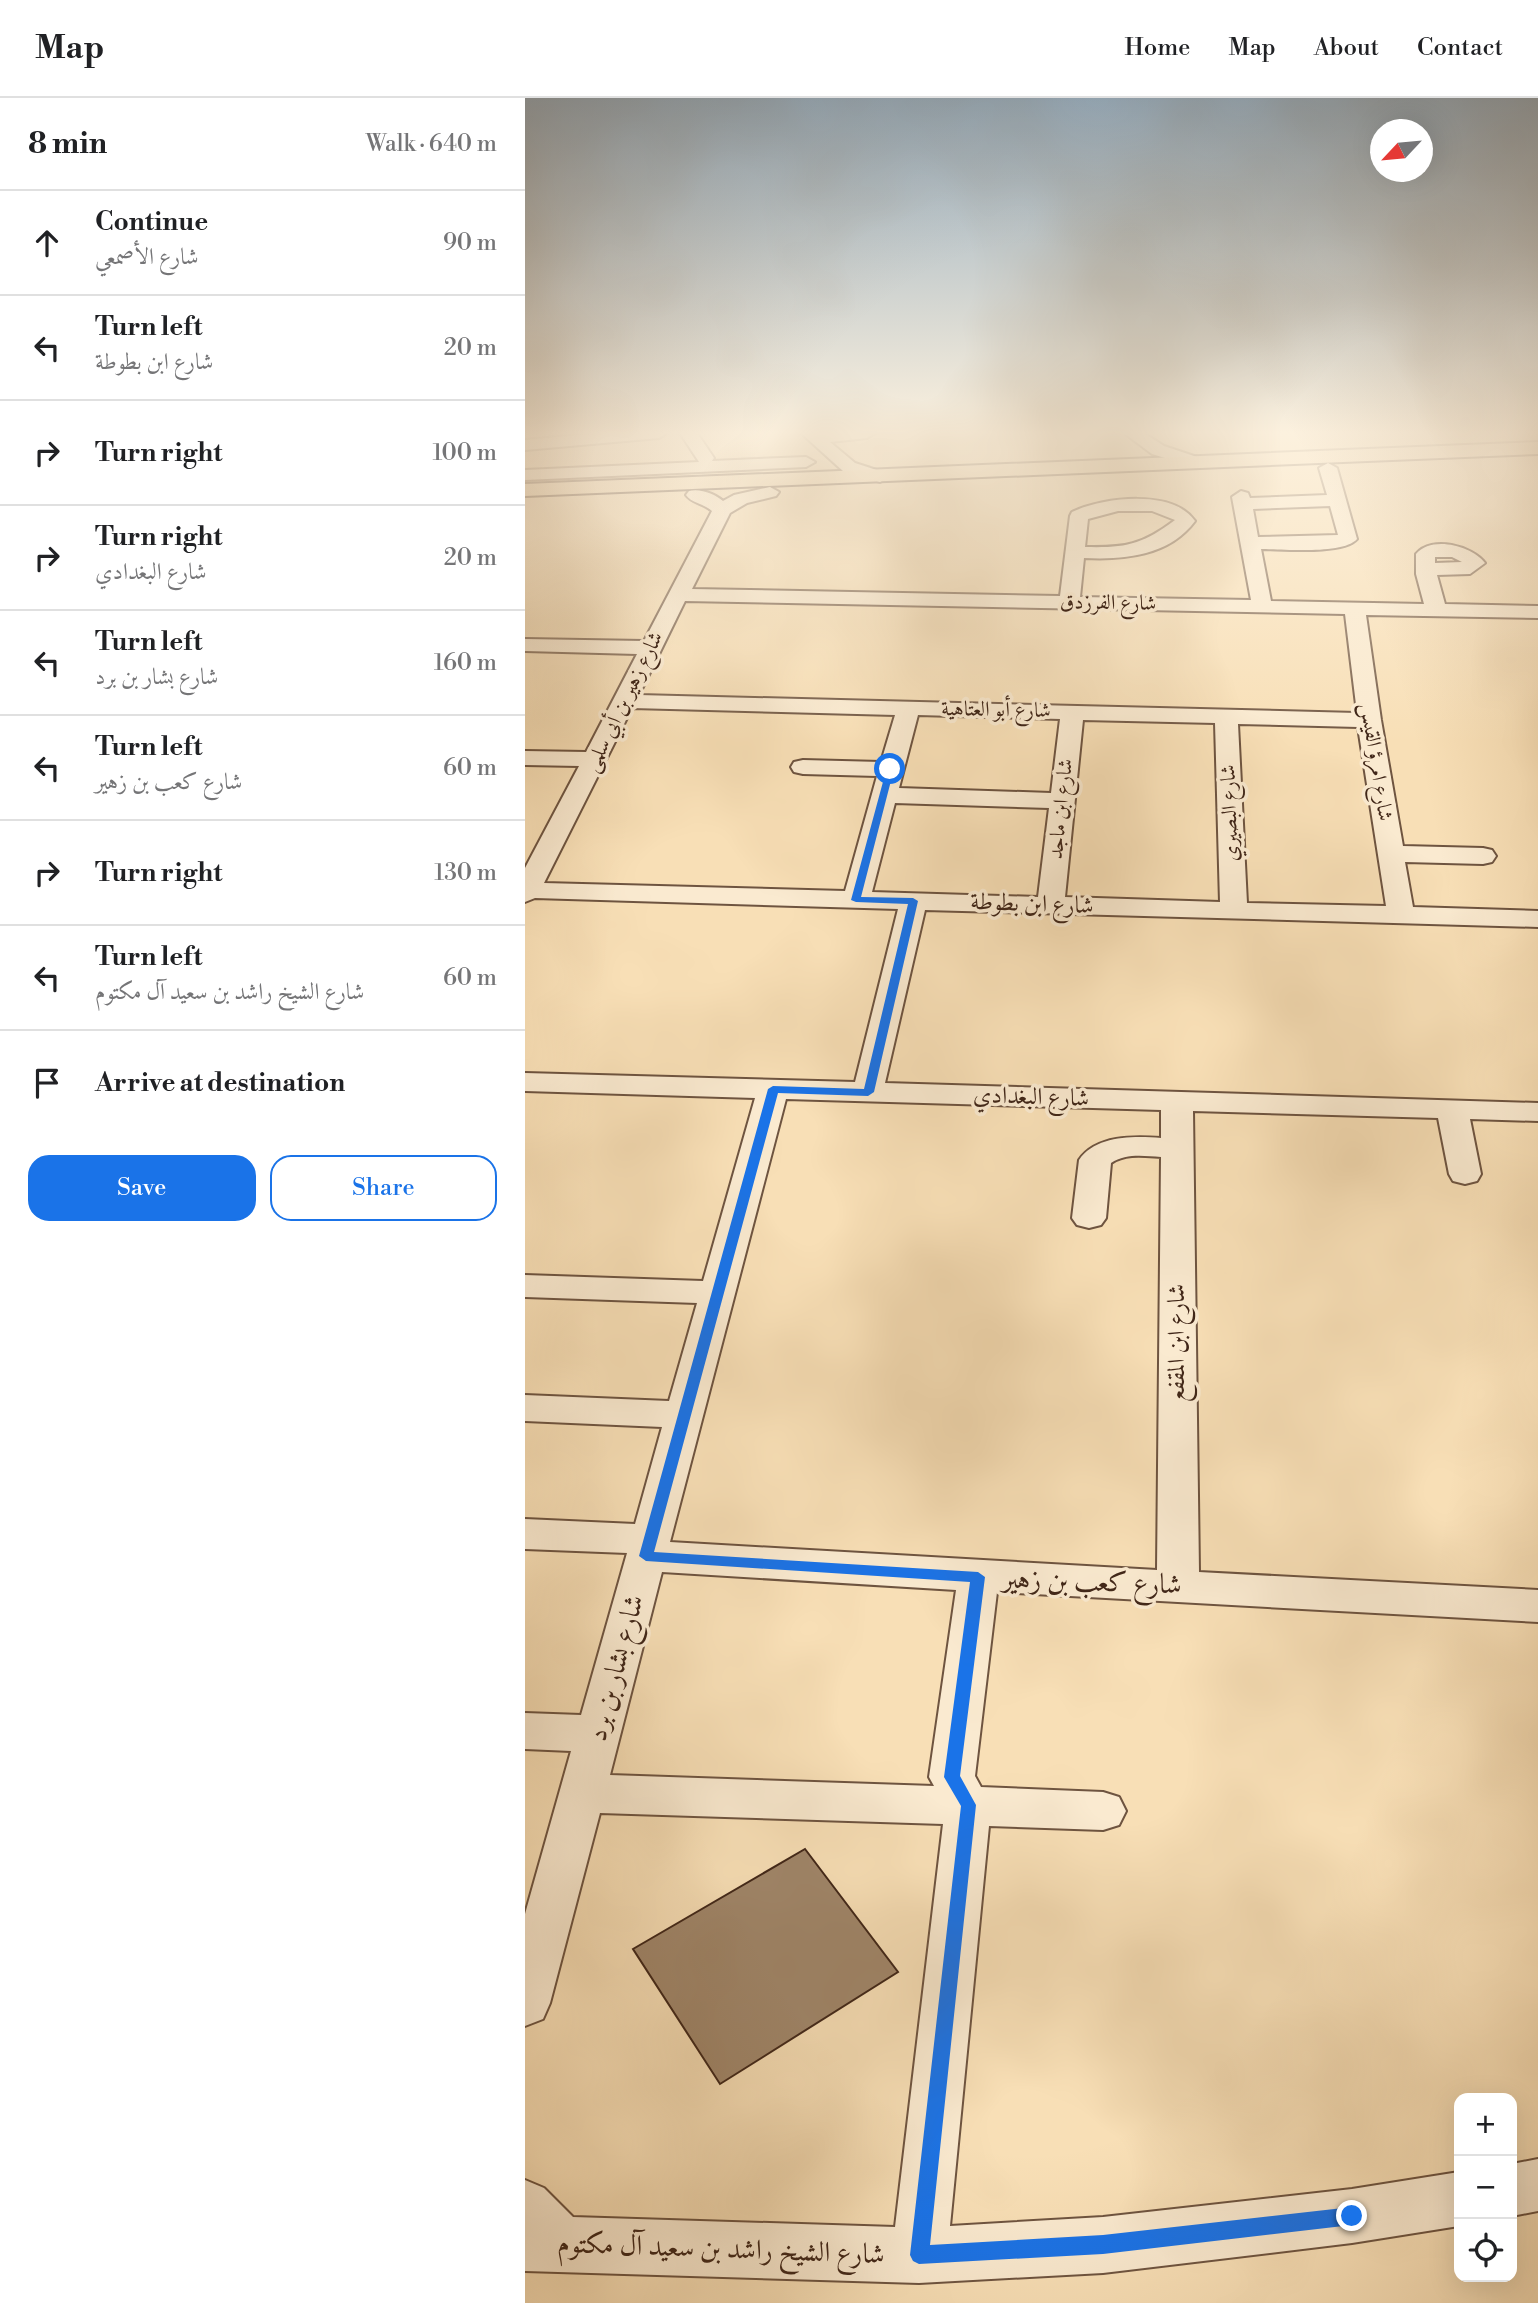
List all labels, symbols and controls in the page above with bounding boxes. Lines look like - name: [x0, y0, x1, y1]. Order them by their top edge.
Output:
- text: Map: [35, 28, 104, 69]
- text: Home: [1125, 33, 1190, 63]
- text: Map: [1228, 33, 1276, 63]
- text: About: [1314, 33, 1379, 63]
- text: Contact: [1417, 33, 1503, 63]
- north arrow: [1370, 119, 1433, 182]
- text: 8 min: [28, 125, 107, 163]
- text: Walk · 640 m: [366, 130, 497, 158]
- text: Continue: [95, 206, 208, 238]
- icon: ahead: [28, 224, 66, 262]
- text: 90 m: [443, 229, 497, 257]
- text: شارع الأصمعي: [95, 243, 199, 271]
- text: Turn left: [95, 311, 203, 343]
- icon: left: [28, 329, 66, 367]
- text: 20 m: [444, 334, 497, 362]
- text: شارع ابن بطوطة: [95, 348, 213, 376]
- icon: right: [28, 434, 66, 472]
- text: Turn right: [95, 437, 223, 469]
- text: 100 m: [432, 439, 497, 467]
- text: Turn right: [95, 521, 223, 553]
- icon: right: [28, 539, 66, 577]
- text: 20 m: [444, 544, 497, 572]
- text: شارع البغدادي: [95, 558, 206, 586]
- street label: شارع الفرزدق: [1059, 589, 1156, 621]
- text: Turn left: [95, 626, 203, 658]
- street label: شارع زهير بن أبي سلمى: [576, 626, 673, 778]
- icon: left: [28, 644, 66, 682]
- text: 160 m: [434, 649, 497, 677]
- text: شارع بشار بن برد: [95, 663, 218, 691]
- street label: شارع أبو العتاهية: [941, 693, 1051, 728]
- street label: شارع امرؤ القيس: [1350, 701, 1398, 824]
- text: Turn left: [95, 731, 203, 763]
- icon: left: [28, 749, 66, 787]
- route start: [874, 753, 905, 784]
- text: 60 m: [443, 754, 497, 782]
- street label: شارع ابن ماجد: [1043, 757, 1083, 861]
- street label: شارع البصيري: [1215, 764, 1249, 862]
- text: شارع كعب بن زهير: [95, 768, 242, 796]
- icon: right: [28, 854, 66, 892]
- text: Turn right: [95, 857, 223, 889]
- text: 130 m: [434, 859, 497, 887]
- street label: شارع ابن بطوطة: [970, 887, 1094, 925]
- text: Turn left: [95, 941, 203, 973]
- icon: left: [28, 959, 66, 997]
- text: 60 m: [443, 964, 497, 992]
- text: شارع الشيخ راشد بن سعيد آل مكتوم: [95, 978, 364, 1006]
- icon: arrive: [28, 1064, 66, 1102]
- text: Arrive at destination: [95, 1067, 345, 1099]
- street label: شارع البغدادي: [972, 1080, 1090, 1118]
- button: Save: [28, 1155, 256, 1221]
- button: Share: [270, 1155, 497, 1221]
- street label: شارع ابن المقفع: [1162, 1284, 1198, 1402]
- street label: شارع كعب بن زهير: [999, 1561, 1182, 1608]
- street label: شارع بشار بن برد: [580, 1591, 657, 1746]
- map controls: [1454, 2093, 1517, 2282]
- button: +: [1454, 2093, 1517, 2156]
- button: −: [1454, 2156, 1517, 2219]
- route end: [1336, 2200, 1367, 2231]
- button: locate: [1454, 2219, 1517, 2282]
- street label: شارع الشيخ راشد بن سعيد آل مكتوم: [556, 2226, 885, 2278]

